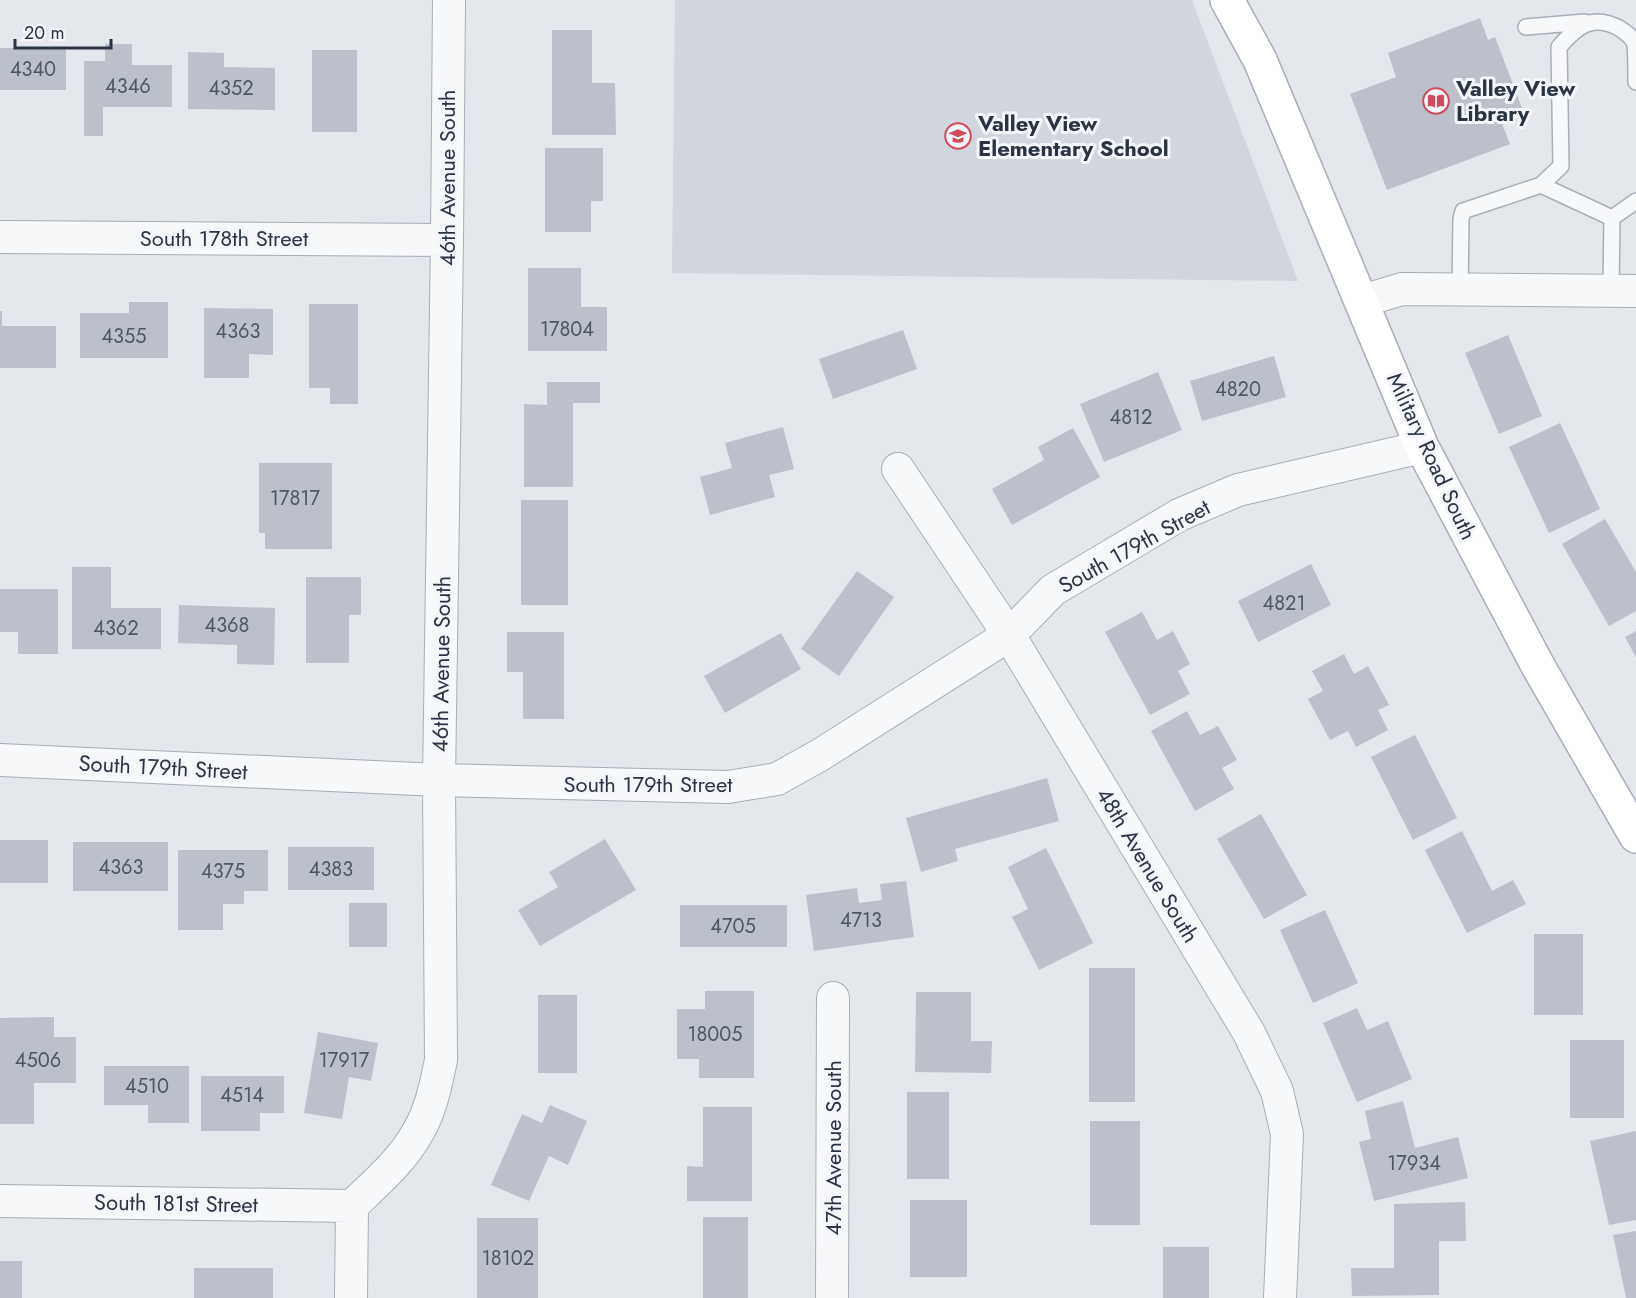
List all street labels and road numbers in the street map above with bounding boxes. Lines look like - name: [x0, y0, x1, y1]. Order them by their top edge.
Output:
- street label: 46th Avenue South: [431, 90, 463, 266]
- street label: South 178th Street: [140, 222, 309, 254]
- street label: Military Road South: [1379, 367, 1485, 545]
- street label: South 179th Street: [1052, 491, 1216, 601]
- street label: 46th Avenue South: [423, 575, 459, 753]
- street label: South 179th Street: [78, 747, 249, 787]
- street label: South 179th Street: [563, 768, 733, 800]
- street label: 48th Avenue South: [1089, 781, 1207, 949]
- street label: 47th Avenue South: [817, 1060, 849, 1236]
- street label: South 181st Street: [94, 1186, 259, 1220]

